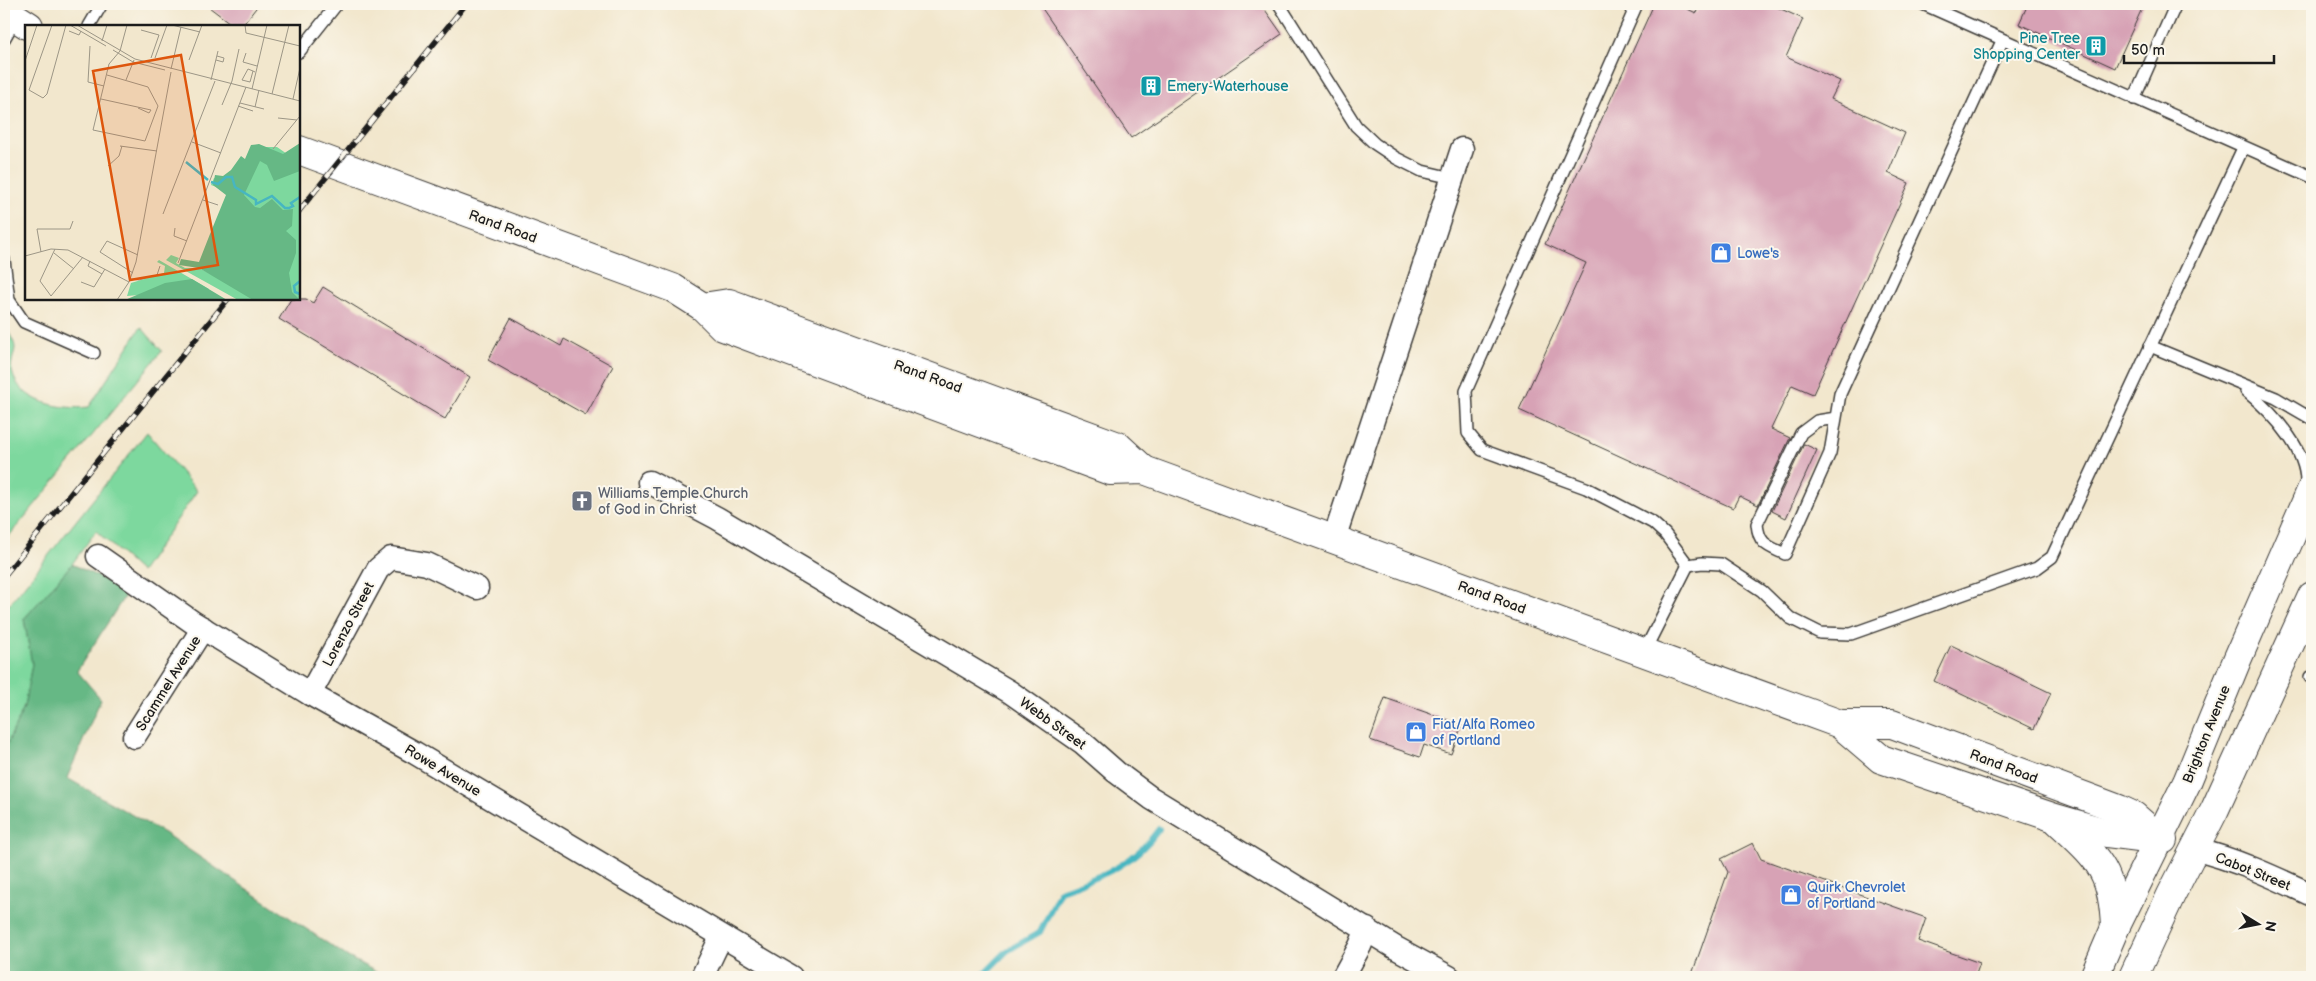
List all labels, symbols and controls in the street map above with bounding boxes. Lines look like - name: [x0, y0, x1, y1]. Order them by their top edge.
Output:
- inset map: [25, 25, 300, 300]
- place label: Pine Tree Shopping Center: [1973, 30, 2081, 63]
- scale bar: [2124, 32, 2274, 64]
- building icon: Pine Tree Shopping Center: [2084, 34, 2108, 58]
- text: 50 m: [2131, 41, 2165, 60]
- building icon: Emery-Waterhouse: [1139, 74, 1163, 98]
- place label: Emery-Waterhouse: [1167, 78, 1289, 95]
- street label: Rand Road: [466, 206, 539, 247]
- shop icon: Lowe's: [1709, 241, 1733, 265]
- place label: Lowe's: [1737, 245, 1779, 262]
- street label: Rand Road: [891, 356, 964, 397]
- place label: Williams Temple Church of God in Christ: [598, 485, 748, 518]
- church icon: Williams Temple Church of God in Christ: [570, 489, 594, 513]
- street label: Rand Road: [1455, 577, 1528, 618]
- street label: Lorenzo Street: [319, 579, 378, 669]
- street label: Scammel Avenue: [132, 632, 205, 734]
- street label: Brighton Avenue: [2179, 683, 2234, 786]
- street label: Webb Street: [1016, 694, 1090, 754]
- place label: Fiat/Alfa Romeo of Portland: [1432, 716, 1535, 749]
- shop icon: Fiat/Alfa Romeo of Portland: [1404, 720, 1428, 744]
- street label: Rowe Avenue: [401, 741, 484, 800]
- street label: Rand Road: [1967, 746, 2040, 787]
- street label: Cabot Street: [2213, 849, 2294, 895]
- place label: Quirk Chevrolet of Portland: [1807, 879, 1906, 912]
- shop icon: Quirk Chevrolet of Portland: [1779, 883, 1803, 907]
- north arrow: [2234, 898, 2284, 948]
- text: N: [2261, 920, 2280, 933]

